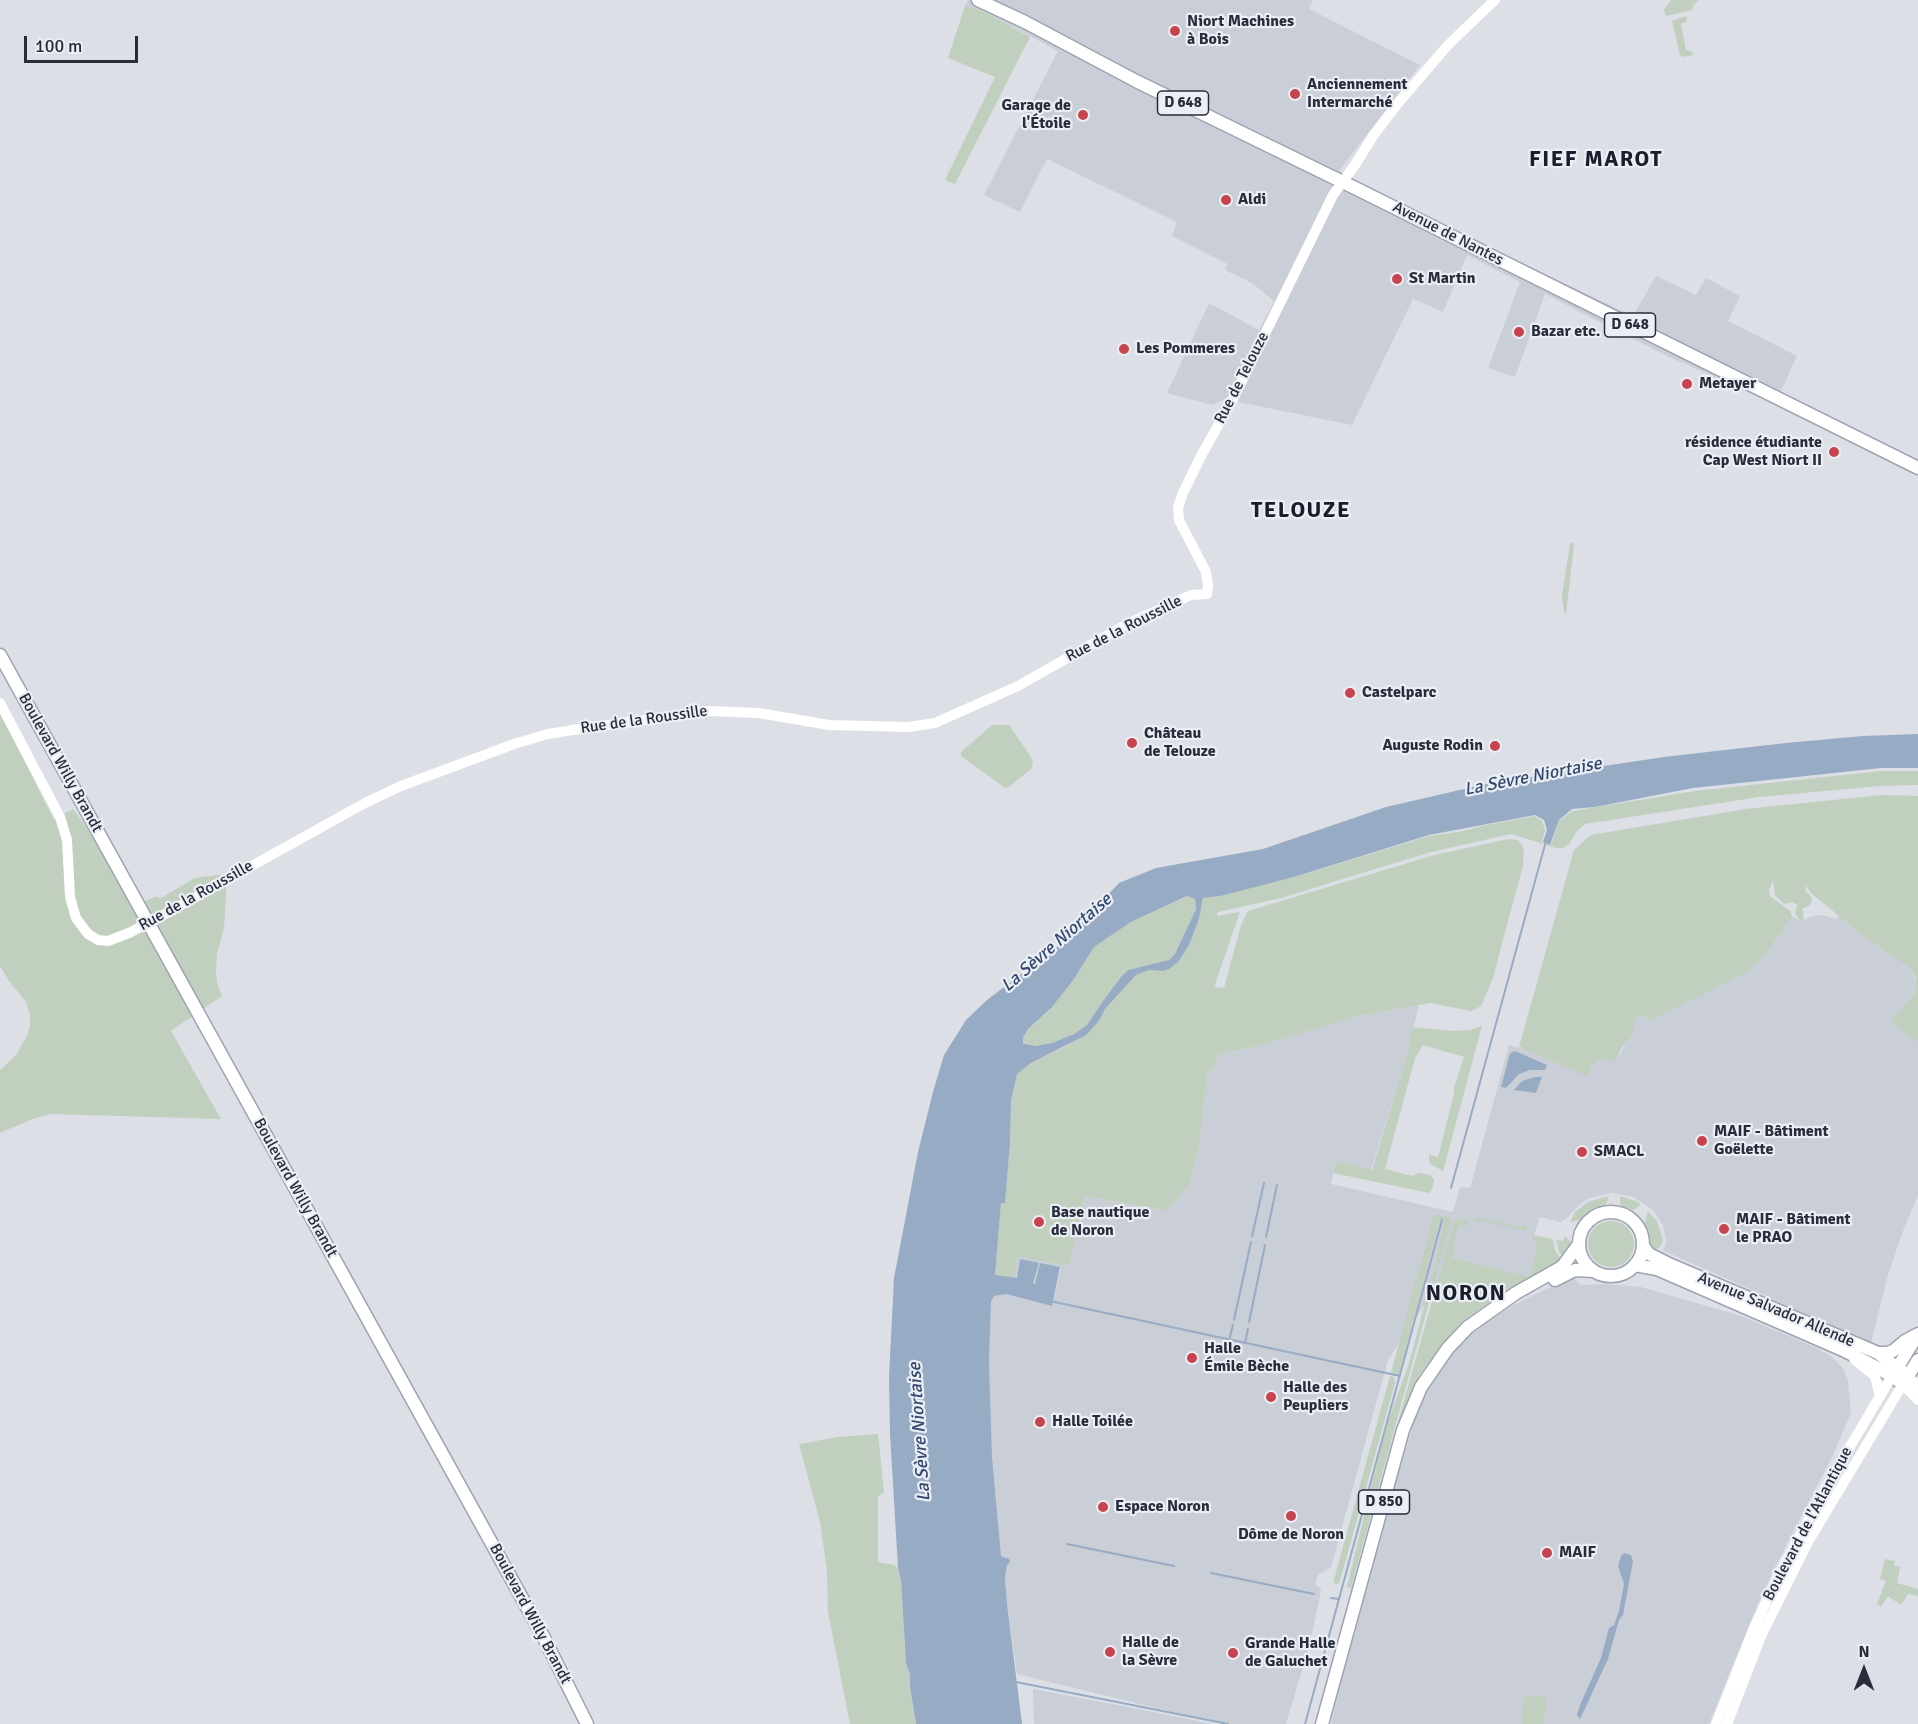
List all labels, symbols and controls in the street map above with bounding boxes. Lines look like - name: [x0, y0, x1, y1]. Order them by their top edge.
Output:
- place label: Niort Machines à Bois: [1187, 12, 1294, 50]
- scale bar: [27, 24, 141, 62]
- marker: Niort Machines à Bois: [1168, 24, 1182, 38]
- text: 100 m: [35, 35, 82, 57]
- place label: Anciennement Intermarché: [1307, 75, 1407, 113]
- marker: Anciennement Intermarché: [1288, 87, 1302, 101]
- road number: D 648: [1158, 91, 1208, 115]
- place label: Garage de l'Étoile: [1001, 96, 1071, 134]
- marker: Garage de l'Étoile: [1076, 108, 1090, 122]
- district label: FIEF MAROT: [1529, 147, 1663, 173]
- place label: Aldi: [1238, 190, 1266, 210]
- marker: Aldi: [1219, 193, 1233, 207]
- street label: Avenue de Nantes: [1389, 198, 1507, 270]
- place label: St Martin: [1409, 269, 1475, 289]
- marker: St Martin: [1390, 272, 1404, 286]
- road number: D 648: [1604, 313, 1656, 337]
- place label: Bazar etc.: [1531, 322, 1600, 342]
- marker: Bazar etc.: [1512, 325, 1526, 339]
- street label: Rue de Telouze: [1211, 329, 1273, 427]
- place label: Les Pommeres: [1136, 339, 1235, 359]
- marker: Les Pommeres: [1117, 342, 1131, 356]
- place label: Metayer: [1699, 374, 1756, 394]
- marker: Metayer: [1680, 377, 1694, 391]
- place label: résidence étudiante Cap West Niort II: [1685, 433, 1822, 471]
- marker: résidence étudiante Cap West Niort II: [1827, 445, 1841, 459]
- district label: TELOUZE: [1251, 498, 1351, 524]
- street label: Rue de la Roussille: [1063, 591, 1185, 667]
- place label: Castelparc: [1362, 683, 1436, 703]
- marker: Castelparc: [1343, 686, 1357, 700]
- street label: Boulevard Willy Brandt: [14, 690, 106, 836]
- street label: Rue de la Roussille: [579, 702, 709, 738]
- place label: Château de Telouze: [1144, 724, 1216, 762]
- marker: Château de Telouze: [1125, 736, 1139, 750]
- place label: Auguste Rodin: [1382, 736, 1483, 756]
- marker: Auguste Rodin: [1488, 739, 1502, 753]
- water label: La Sèvre Niortaise: [1463, 753, 1603, 801]
- street label: Rue de la Roussille: [135, 857, 257, 935]
- water label: La Sèvre Niortaise: [997, 889, 1117, 997]
- street label: Boulevard Willy Brandt: [249, 1115, 341, 1261]
- place label: MAIF - Bâtiment Goëlette: [1714, 1122, 1829, 1160]
- marker: MAIF - Bâtiment Goëlette: [1695, 1134, 1709, 1148]
- place label: SMACL: [1594, 1142, 1644, 1162]
- marker: SMACL: [1575, 1145, 1589, 1159]
- place label: Base nautique de Noron: [1051, 1203, 1149, 1241]
- place label: MAIF - Bâtiment le PRAO: [1736, 1210, 1851, 1248]
- marker: Base nautique de Noron: [1032, 1215, 1046, 1229]
- marker: MAIF - Bâtiment le PRAO: [1717, 1222, 1731, 1236]
- street label: Avenue Salvador Allende: [1695, 1268, 1857, 1352]
- district label: NORON: [1426, 1281, 1506, 1307]
- place label: Halle Émile Bèche: [1204, 1339, 1289, 1377]
- marker: Halle Émile Bèche: [1185, 1351, 1199, 1365]
- water label: La Sèvre Niortaise: [904, 1362, 936, 1502]
- place label: Halle des Peupliers: [1283, 1378, 1348, 1416]
- marker: Halle des Peupliers: [1264, 1390, 1278, 1404]
- place label: Halle Toilée: [1052, 1412, 1133, 1432]
- marker: Halle Toilée: [1033, 1415, 1047, 1429]
- street label: Boulevard de l'Atlantique: [1759, 1444, 1857, 1604]
- road number: D 850: [1358, 1490, 1410, 1514]
- place label: Espace Noron: [1115, 1497, 1210, 1517]
- marker: Espace Noron: [1096, 1500, 1110, 1514]
- marker: Dôme de Noron: [1284, 1509, 1298, 1523]
- place label: Dôme de Noron: [1238, 1525, 1344, 1545]
- street label: Boulevard Willy Brandt: [485, 1540, 575, 1688]
- place label: MAIF: [1559, 1543, 1596, 1563]
- marker: MAIF: [1540, 1546, 1554, 1560]
- place label: Halle de la Sèvre: [1122, 1633, 1179, 1671]
- place label: Grande Halle de Galuchet: [1245, 1634, 1336, 1672]
- north arrow: [1834, 1640, 1894, 1700]
- text: N: [1858, 1642, 1870, 1662]
- marker: Halle de la Sèvre: [1103, 1645, 1117, 1659]
- marker: Grande Halle de Galuchet: [1226, 1646, 1240, 1660]

